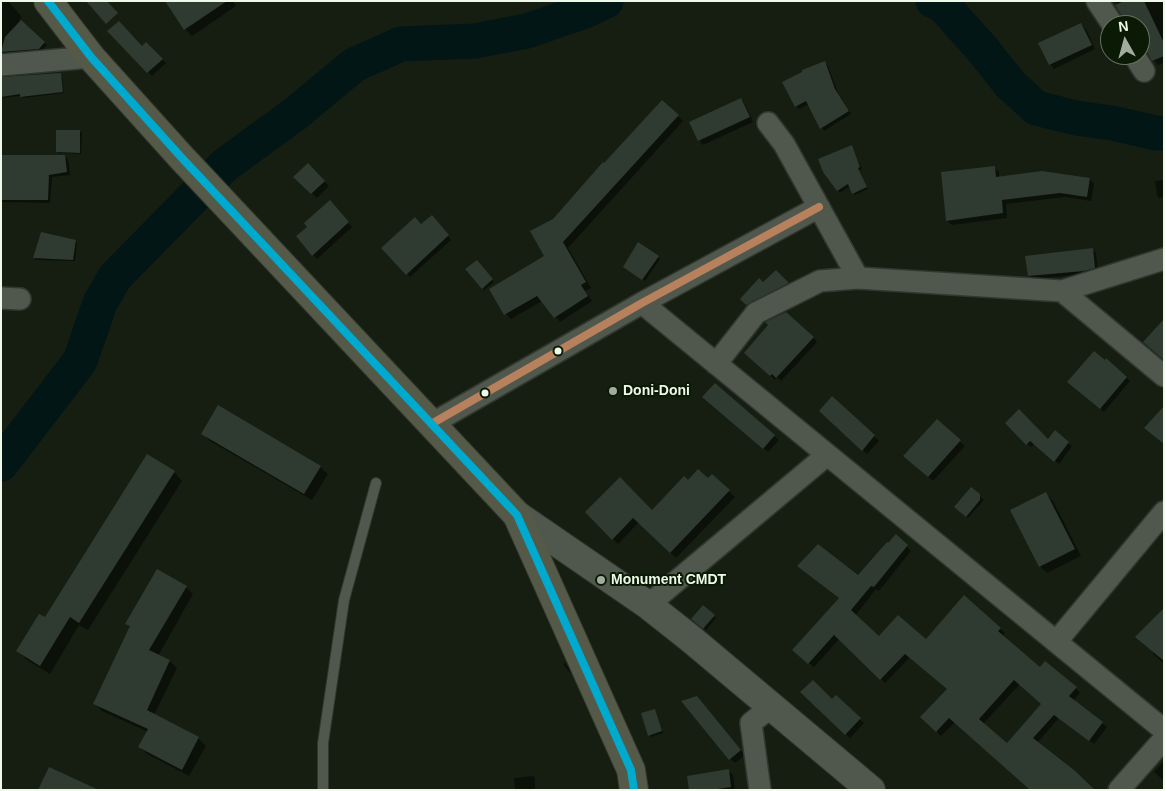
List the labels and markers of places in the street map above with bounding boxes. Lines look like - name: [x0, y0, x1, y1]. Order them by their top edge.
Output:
- unlabelled marker: [553, 346, 563, 356]
- place label: Doni-Doni: [623, 383, 690, 399]
- marker: Doni-Doni: [607, 385, 619, 397]
- unlabelled marker: [480, 388, 490, 398]
- place label: Monument CMDT: [611, 572, 726, 588]
- marker: Monument CMDT: [595, 574, 607, 586]

